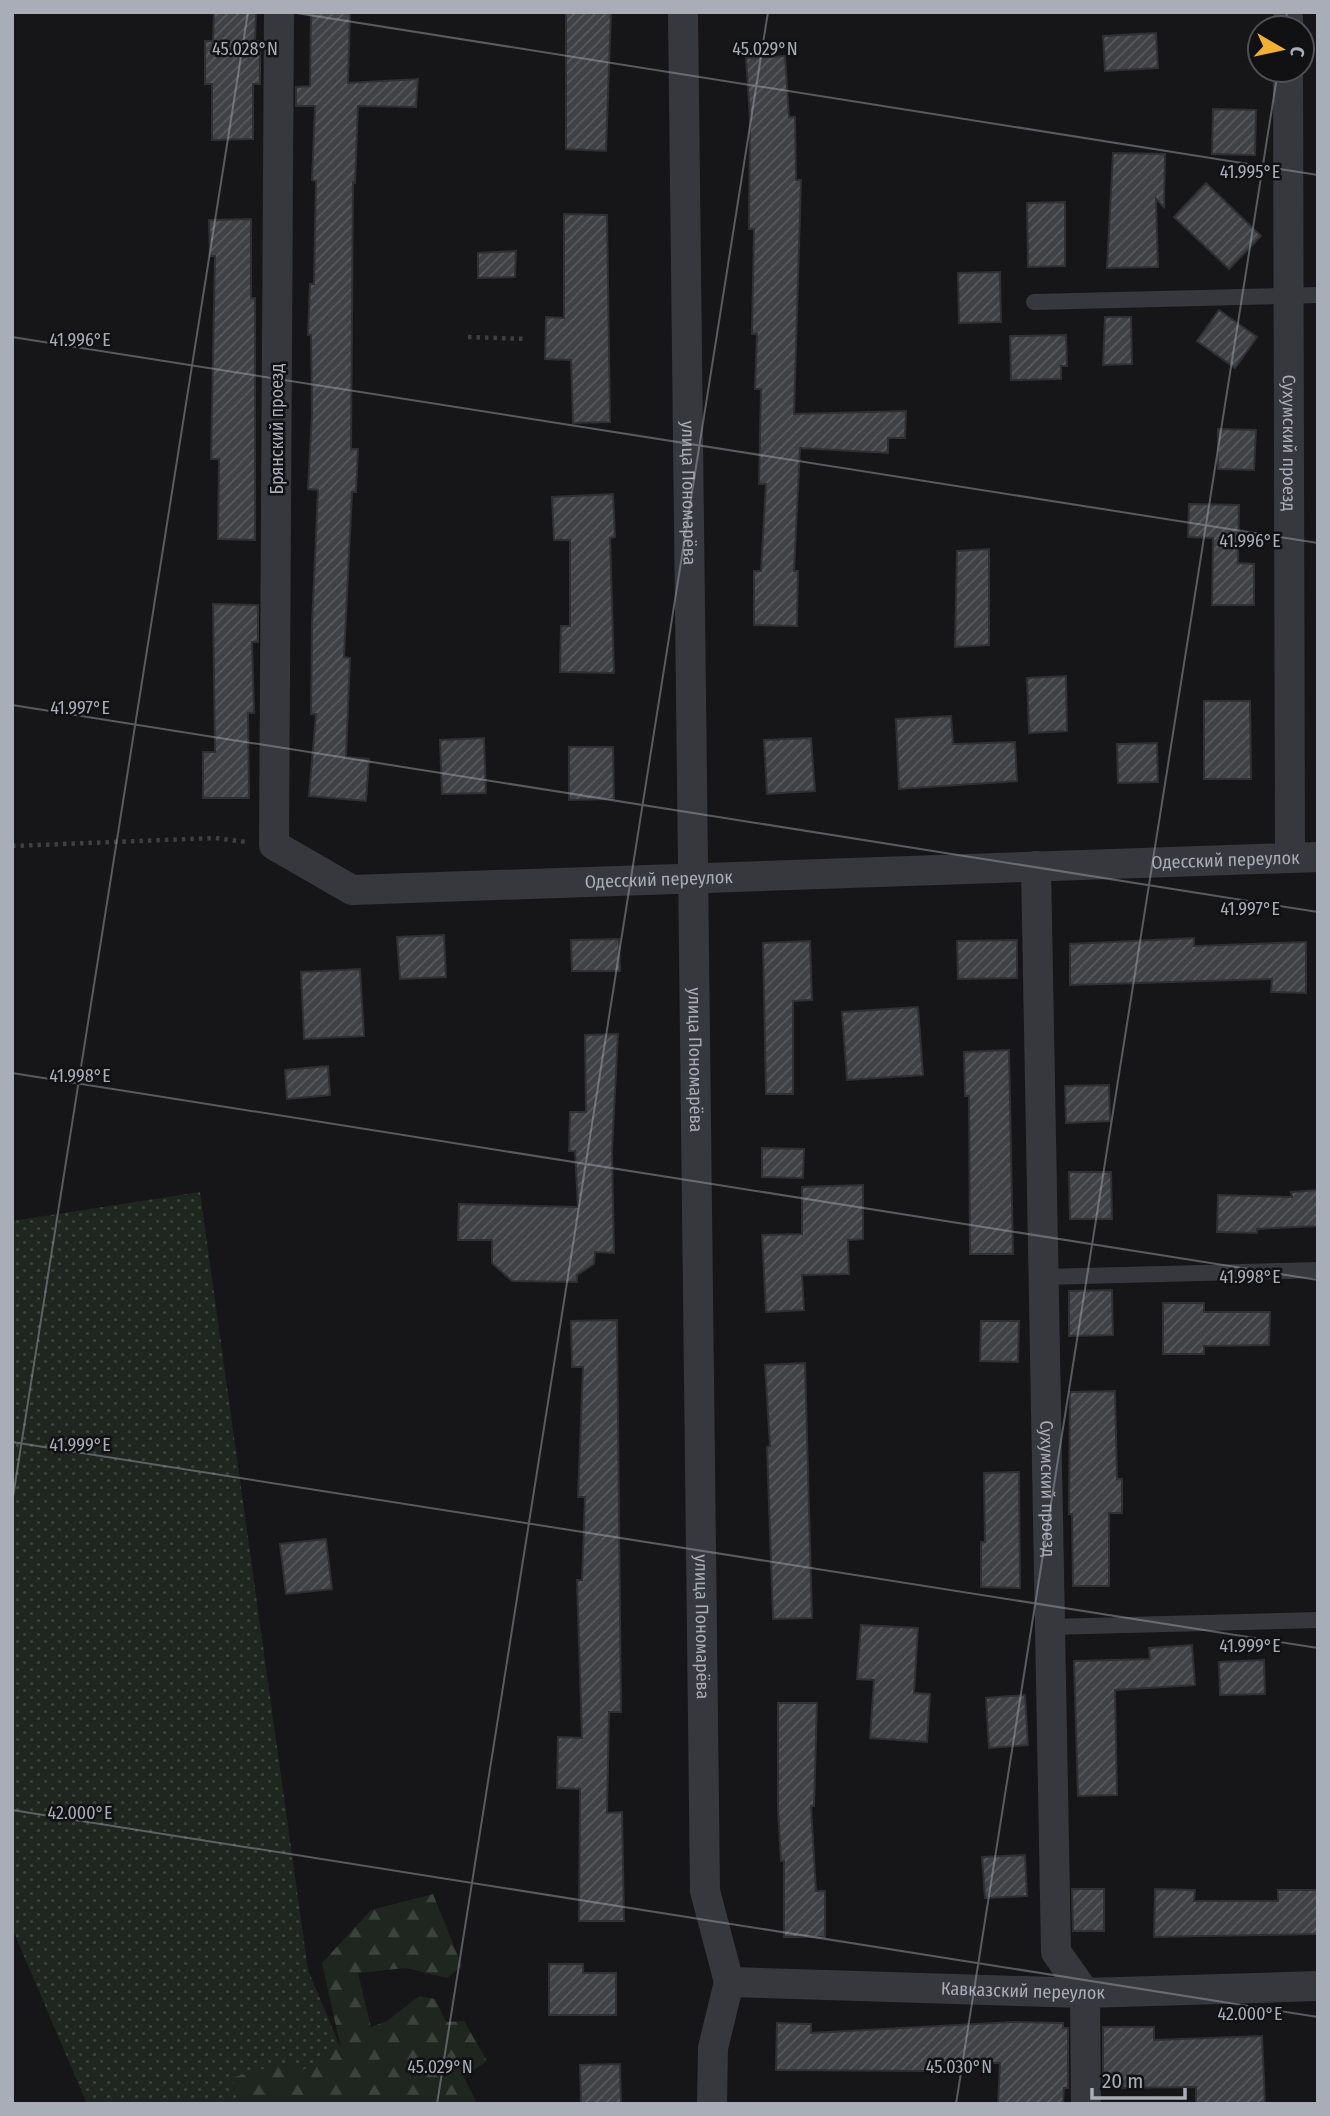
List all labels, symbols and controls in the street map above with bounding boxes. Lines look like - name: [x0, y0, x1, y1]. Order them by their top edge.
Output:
- north arrow: [1246, 14, 1316, 84]
- text: 45.028°N: [212, 38, 278, 60]
- text: 45.029°N: [732, 38, 798, 60]
- text: С: [1285, 45, 1309, 58]
- text: 41.995°E: [1220, 161, 1280, 183]
- text: 41.996°E: [49, 329, 111, 351]
- street label: Брянский проезд: [266, 363, 288, 495]
- street label: Сухумский проезд: [1278, 375, 1300, 511]
- street label: улица Пономарёва: [677, 420, 700, 566]
- text: 41.996°E: [1219, 530, 1281, 552]
- text: 41.997°E: [50, 697, 110, 719]
- street label: Одесский переулок: [1151, 847, 1300, 874]
- street label: Одесский переулок: [584, 866, 734, 893]
- text: 41.997°E: [1220, 898, 1280, 920]
- street label: улица Пономарёва: [683, 987, 707, 1133]
- text: 41.998°E: [49, 1065, 111, 1087]
- text: 41.998°E: [1219, 1266, 1281, 1288]
- street label: Сухумский проезд: [1035, 1420, 1060, 1557]
- text: 41.999°E: [49, 1434, 111, 1456]
- street label: улица Пономарёва: [690, 1554, 714, 1700]
- text: 41.999°E: [1219, 1635, 1281, 1657]
- text: 42.000°E: [47, 1802, 113, 1824]
- street label: Кавказский переулок: [941, 1978, 1106, 2004]
- text: 42.000°E: [1217, 2003, 1283, 2025]
- text: 45.029°N: [407, 2056, 473, 2078]
- text: 45.030°N: [926, 2056, 992, 2078]
- scale bar: [1092, 2056, 1185, 2100]
- text: 20 m: [1102, 2068, 1143, 2094]

